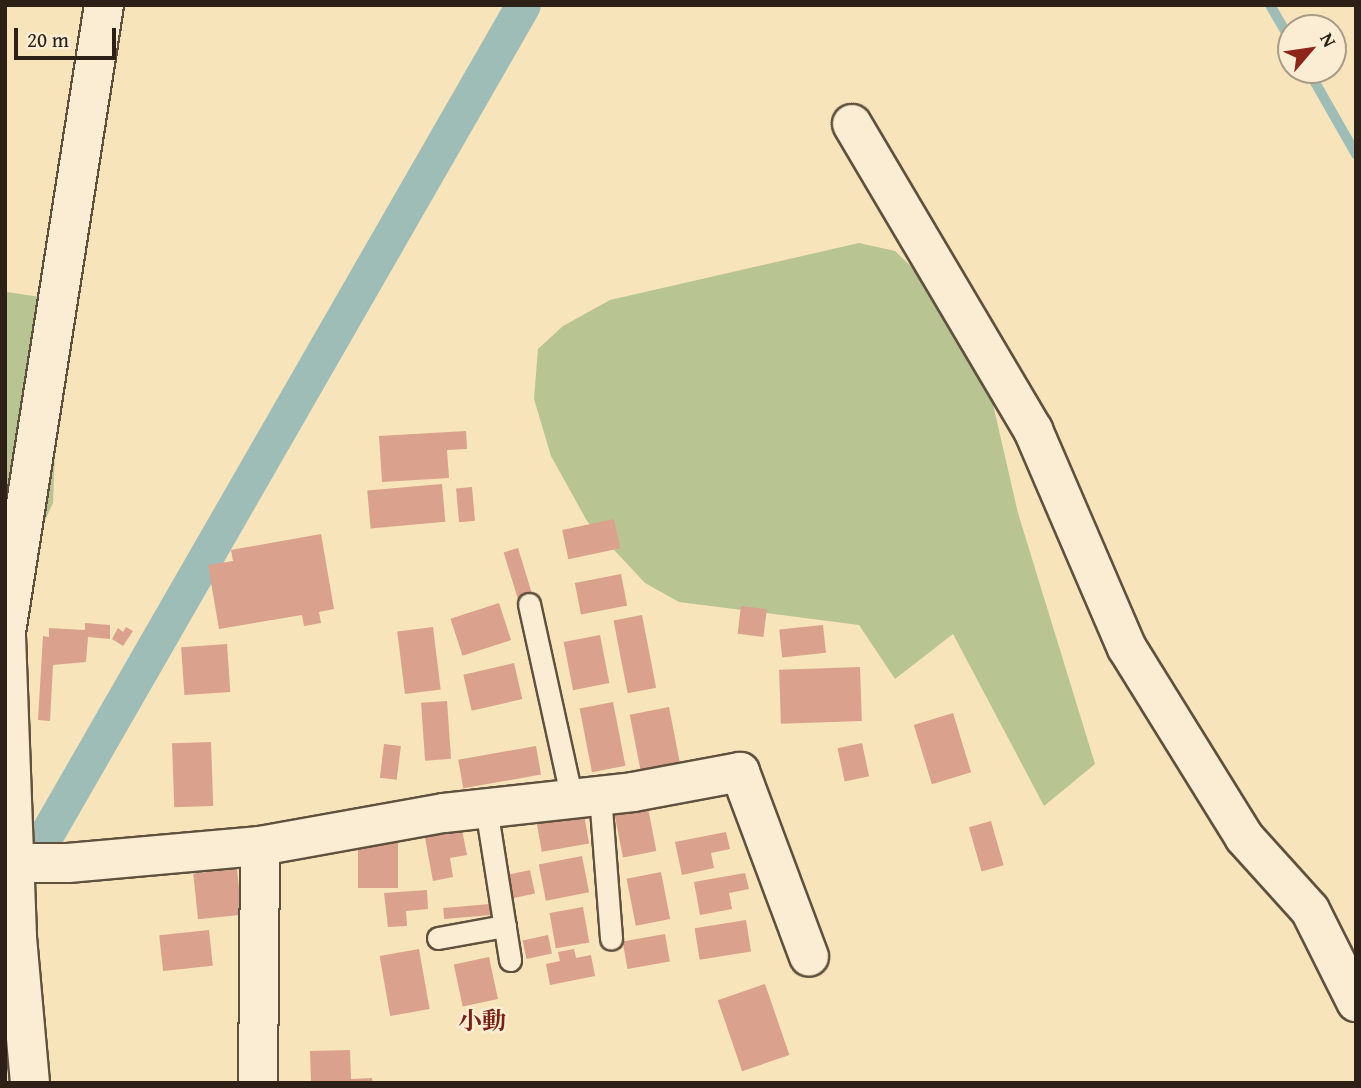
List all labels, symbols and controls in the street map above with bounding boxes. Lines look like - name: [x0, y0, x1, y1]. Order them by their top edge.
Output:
- scale bar: [18, 14, 119, 58]
- north arrow: [1277, 14, 1347, 84]
- text: 20 m: [27, 24, 69, 55]
- text: N: [1313, 27, 1344, 52]
- district label: 小動: [458, 1007, 506, 1035]

